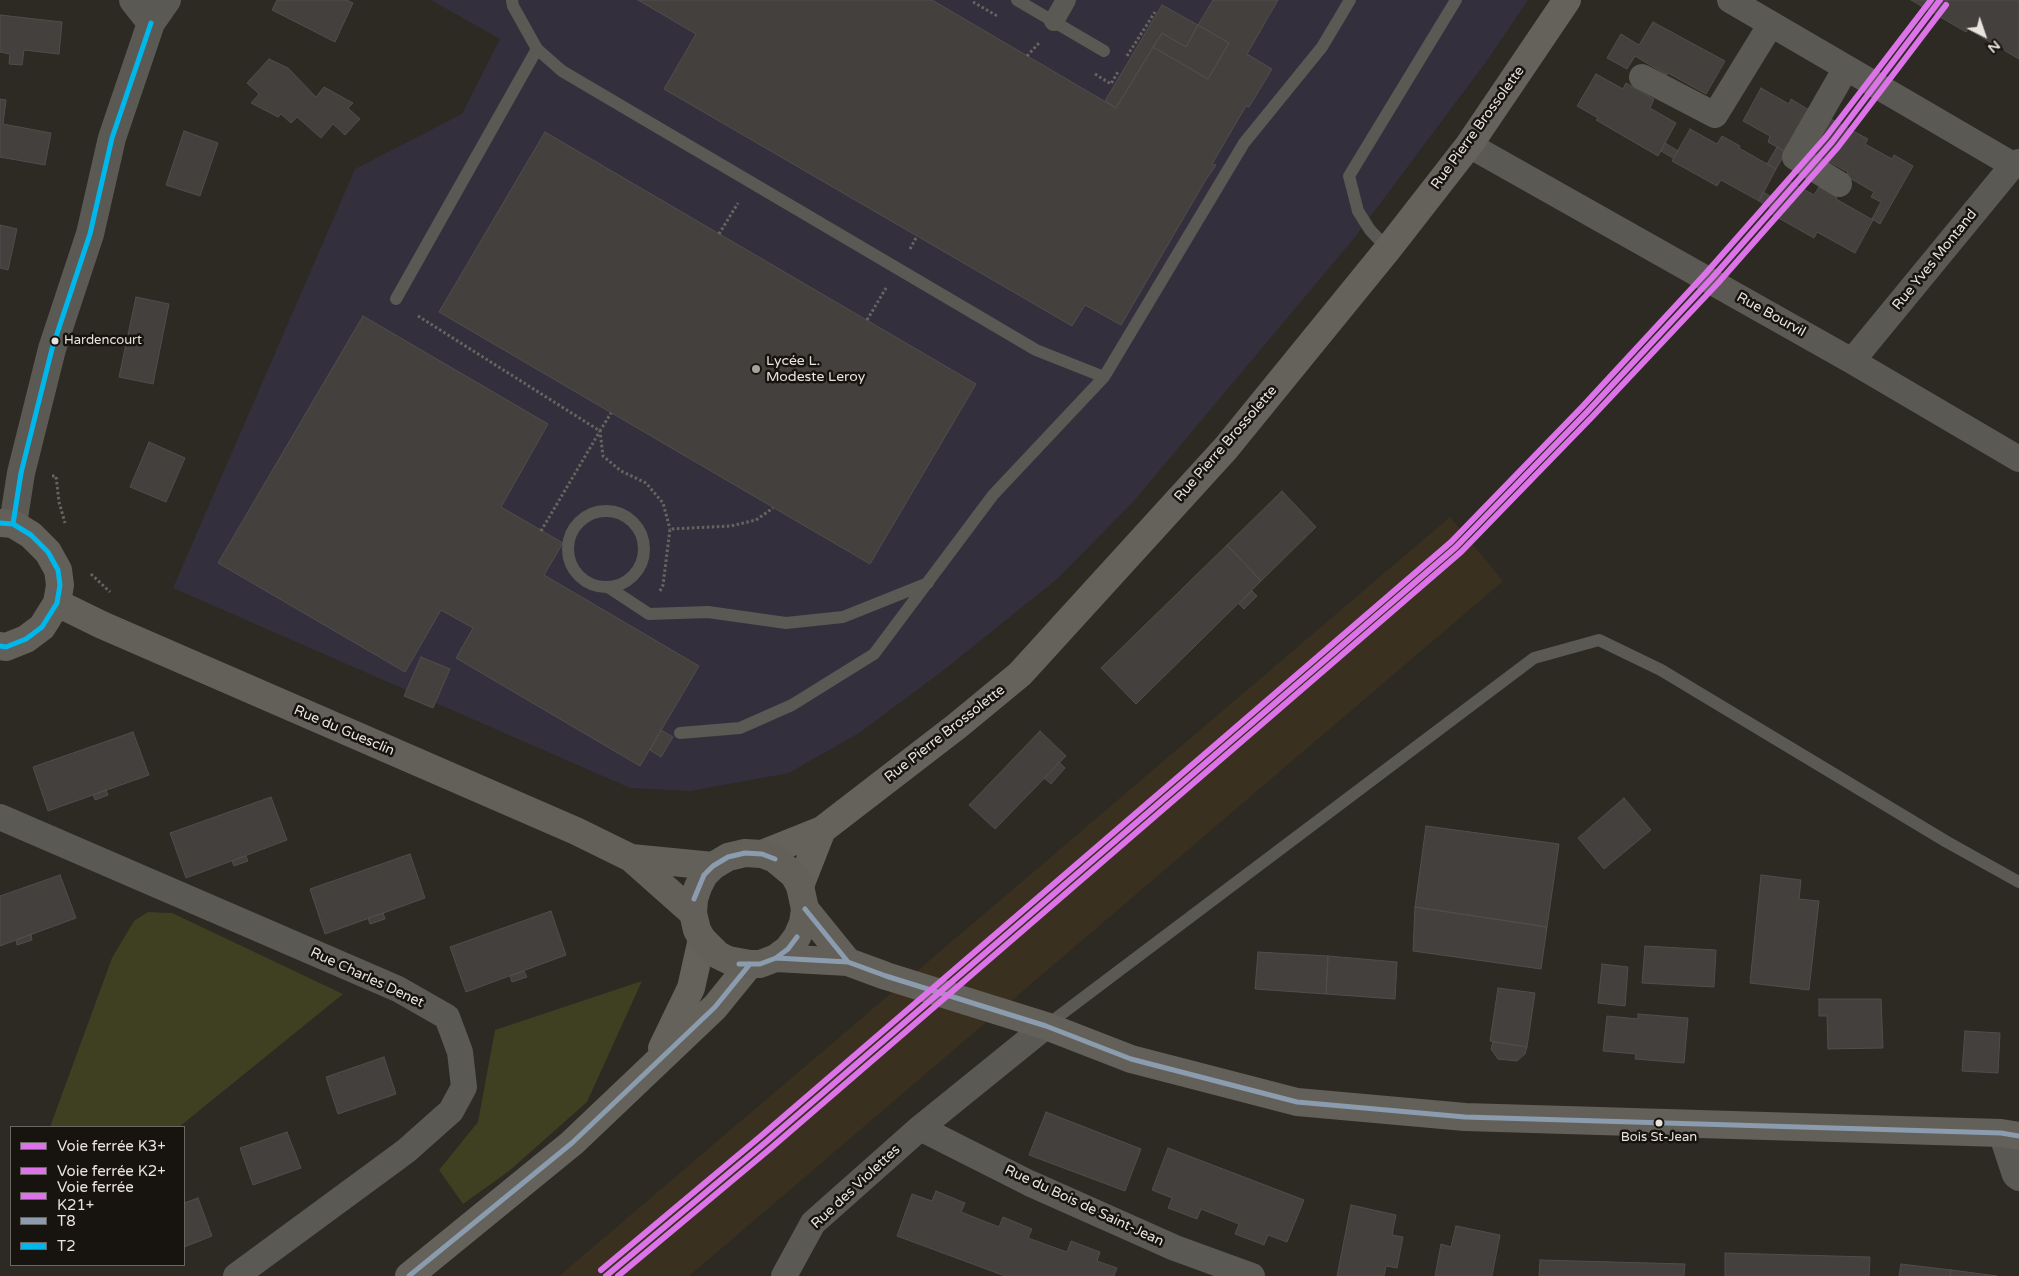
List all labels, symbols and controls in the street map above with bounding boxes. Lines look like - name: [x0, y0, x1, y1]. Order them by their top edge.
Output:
- north arrow: [1959, 10, 2009, 60]
- text: N: [1984, 37, 2004, 57]
- street label: Rue Pierre Brossolette: [1428, 63, 1528, 193]
- street label: Rue Yves Montand: [1889, 206, 1981, 314]
- street label: Rue Bourvil: [1733, 289, 1809, 341]
- place label: Hardencourt: [64, 333, 142, 349]
- marker: Hardencourt: [50, 336, 60, 346]
- place label: Lycée L. Modeste Leroy: [766, 353, 865, 386]
- marker: Lycée L. Modeste Leroy: [750, 363, 762, 375]
- street label: Rue Pierre Brossolette: [1171, 383, 1281, 505]
- street label: Rue Pierre Brossolette: [882, 682, 1008, 786]
- street label: Rue du Guesclin: [291, 702, 397, 760]
- street label: Rue Charles Denet: [308, 944, 426, 1012]
- marker: Bois St-Jean: [1654, 1118, 1664, 1128]
- legend: [10, 1126, 185, 1266]
- place label: Bois St-Jean: [1621, 1130, 1697, 1146]
- text: Voie ferrée K3+: [57, 1137, 166, 1155]
- street label: Rue des Violettes: [808, 1142, 904, 1232]
- text: Voie ferrée K2+: [57, 1162, 166, 1180]
- street label: Rue du Bois de Saint-Jean: [1002, 1162, 1166, 1250]
- text: Voie ferrée K21+: [57, 1178, 134, 1214]
- text: T8: [57, 1212, 76, 1230]
- text: T2: [57, 1237, 76, 1255]

